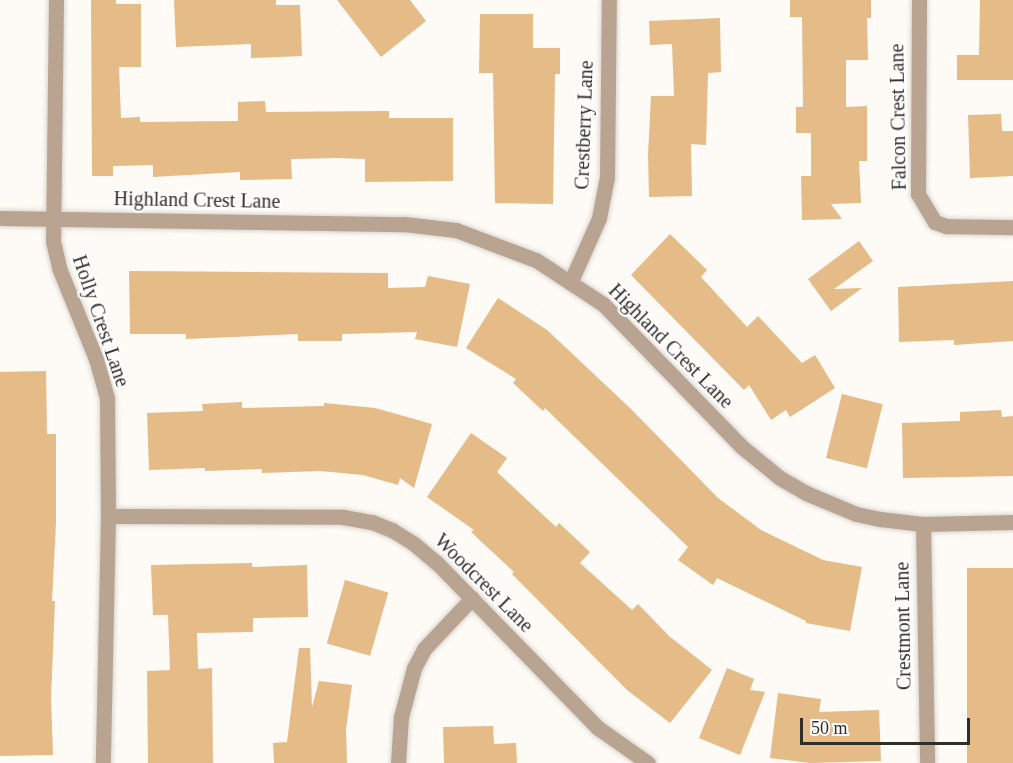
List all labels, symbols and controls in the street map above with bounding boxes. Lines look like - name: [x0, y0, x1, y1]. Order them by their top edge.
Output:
- street label: Falcon Crest Lane: [885, 43, 911, 191]
- street label: Crestberry Lane: [570, 60, 598, 190]
- street label: Highland Crest Lane: [113, 187, 281, 213]
- street label: Holly Crest Lane: [67, 252, 135, 390]
- street label: Highland Crest Lane: [604, 279, 738, 413]
- street label: Woodcrest Lane: [430, 529, 538, 637]
- street label: Crestmont Lane: [890, 562, 916, 690]
- scale bar: [803, 706, 972, 744]
- text: 50 m: [811, 718, 848, 738]

